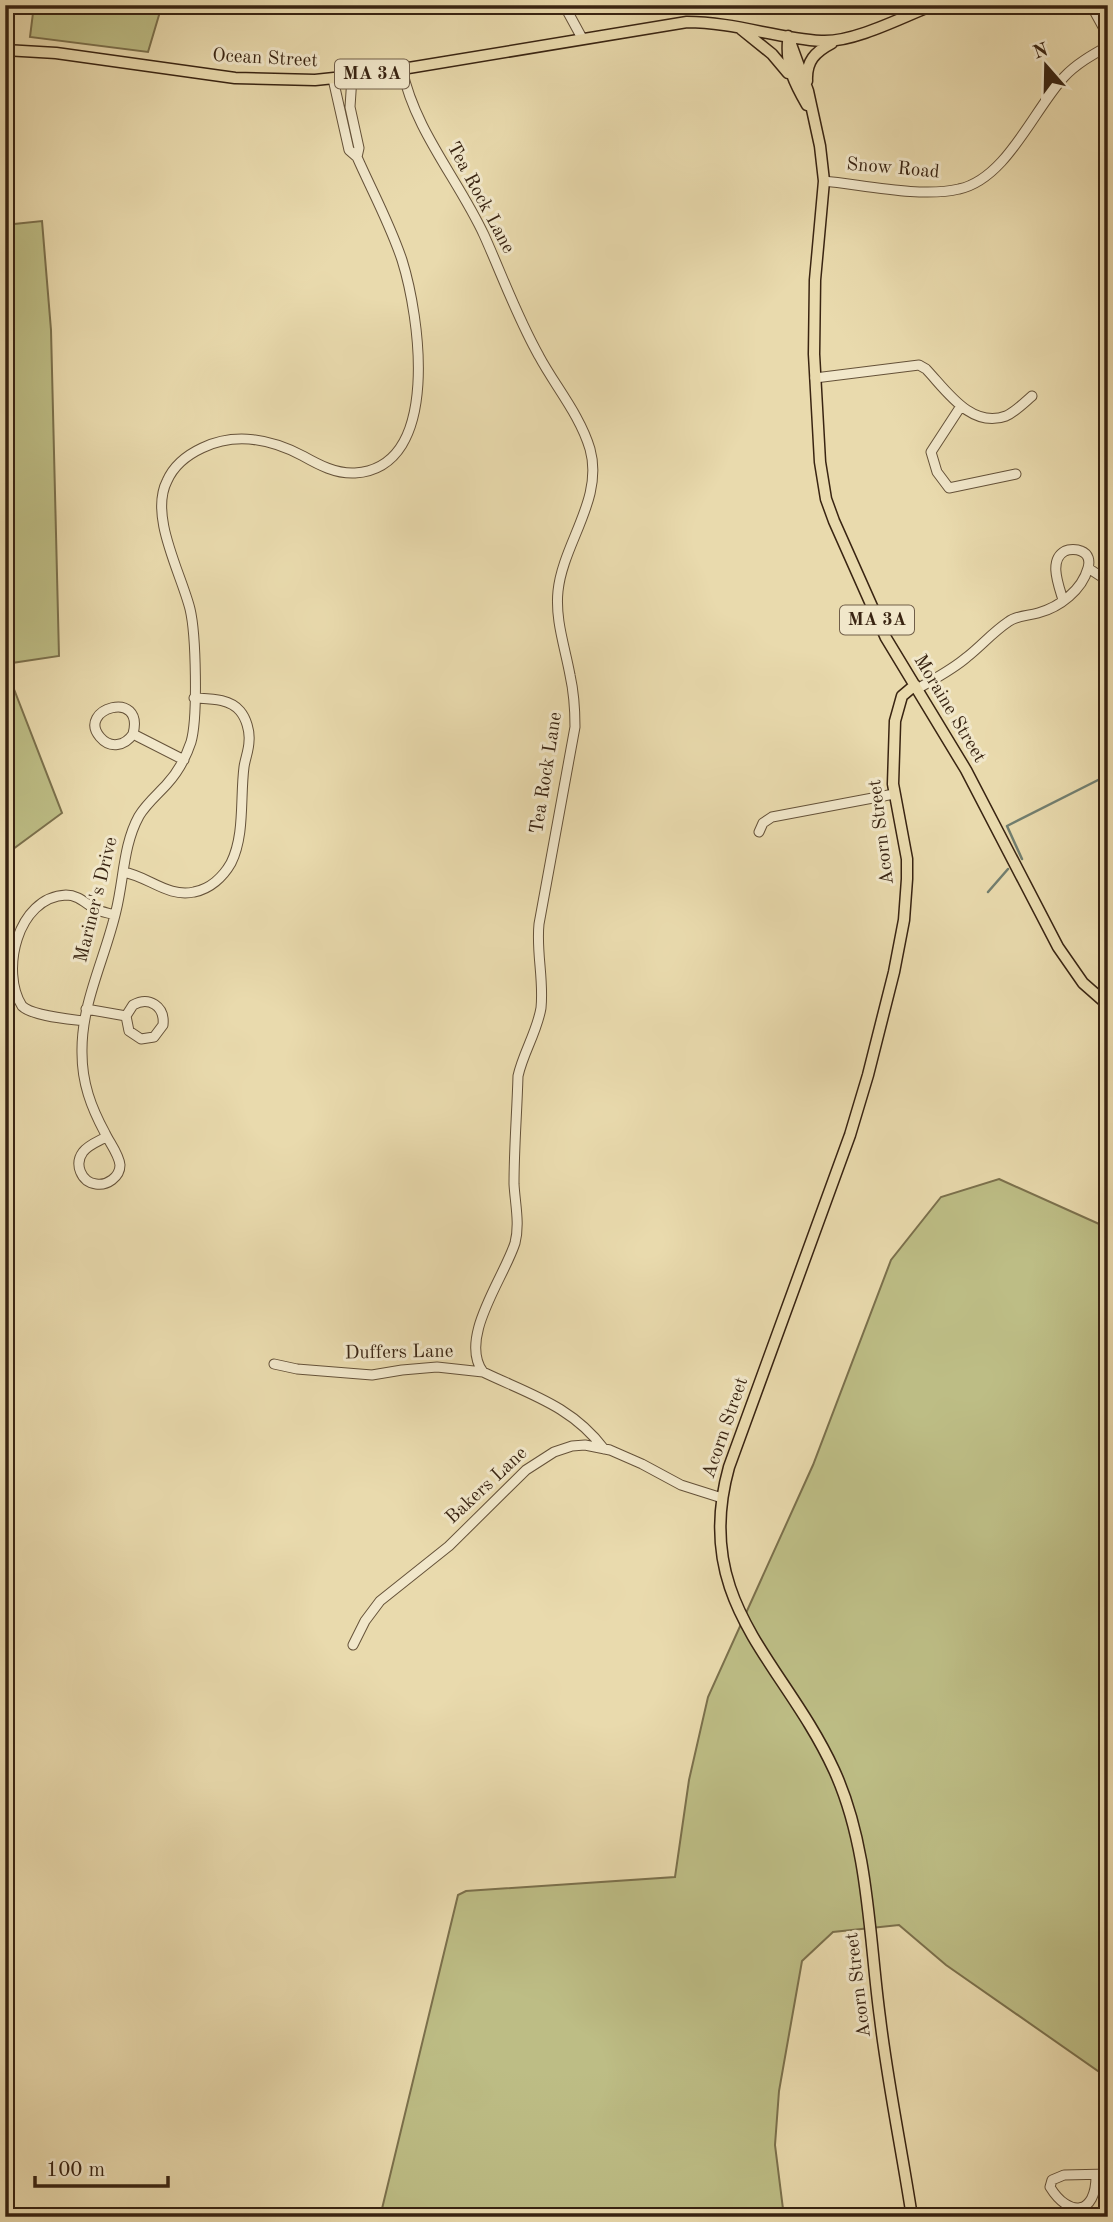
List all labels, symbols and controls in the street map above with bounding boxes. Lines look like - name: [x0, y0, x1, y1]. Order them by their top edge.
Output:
- north arrow: [1012, 32, 1082, 102]
- text: N: [1031, 41, 1052, 64]
- street label: Ocean Street: [212, 47, 318, 71]
- road number: MA 3A: [335, 60, 409, 88]
- street label: Tea Rock Lane: [443, 139, 517, 257]
- street label: Snow Road: [846, 155, 941, 183]
- road number: MA 3A: [840, 606, 914, 634]
- street label: Moraine Street: [909, 652, 989, 766]
- street label: Tea Rock Lane: [528, 711, 566, 835]
- street label: Acorn Street: [866, 778, 898, 886]
- street label: Mariner's Drive: [72, 835, 122, 965]
- street label: Duffers Lane: [344, 1343, 454, 1363]
- street label: Acorn Street: [700, 1375, 752, 1481]
- street label: Bakers Lane: [443, 1444, 531, 1528]
- street label: Acorn Street: [843, 1931, 875, 2039]
- scale bar: [35, 2145, 168, 2189]
- text: 100 m: [46, 2160, 105, 2181]

